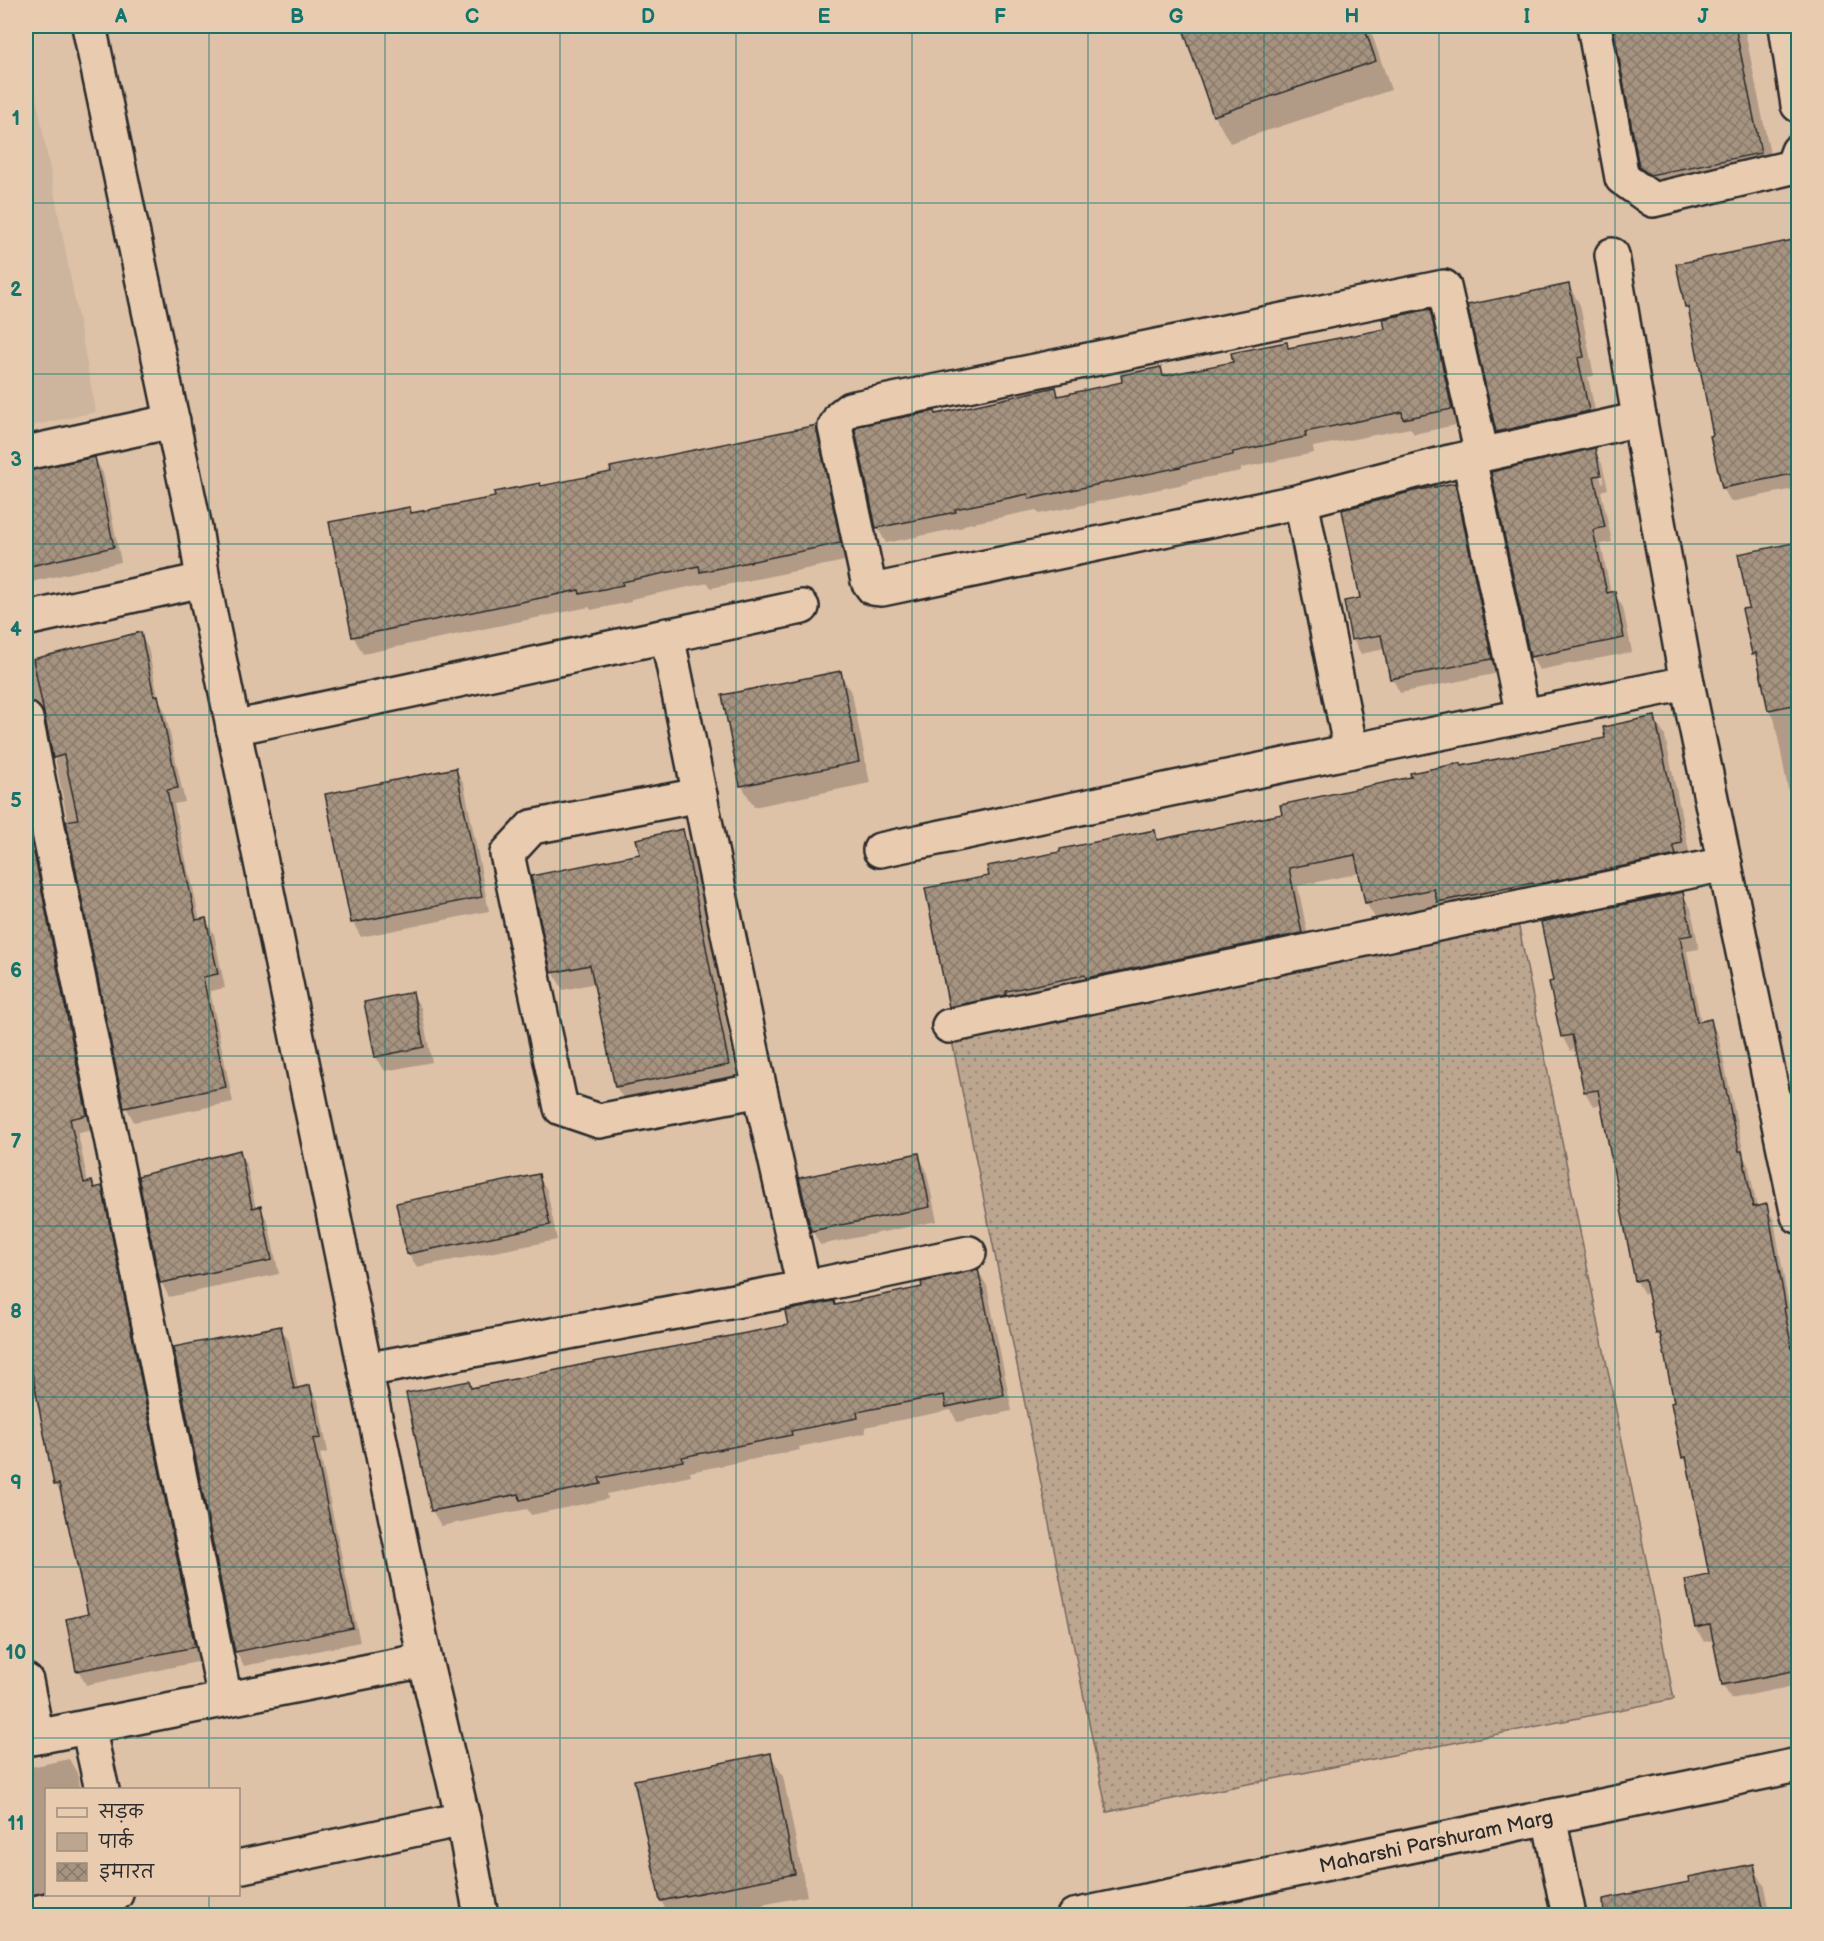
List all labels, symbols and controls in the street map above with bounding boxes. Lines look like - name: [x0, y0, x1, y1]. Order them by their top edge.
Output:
- text: A: [114, 5, 128, 29]
- text: B: [290, 5, 304, 29]
- text: C: [465, 5, 479, 29]
- text: D: [641, 5, 655, 29]
- text: E: [818, 5, 831, 29]
- text: F: [994, 5, 1006, 29]
- text: G: [1169, 5, 1184, 29]
- text: H: [1345, 5, 1359, 29]
- text: I: [1524, 5, 1530, 29]
- text: J: [1698, 5, 1710, 29]
- text: 1: [12, 107, 20, 131]
- text: 2: [10, 278, 22, 302]
- text: 3: [10, 448, 22, 472]
- text: 4: [10, 618, 22, 642]
- text: 5: [10, 789, 22, 813]
- text: 6: [10, 959, 22, 983]
- text: 7: [10, 1130, 22, 1154]
- text: 8: [10, 1300, 22, 1324]
- text: 9: [10, 1471, 22, 1495]
- text: 10: [6, 1641, 26, 1665]
- legend: [45, 1788, 240, 1896]
- text: सड़क: [98, 1802, 144, 1823]
- street label: Maharshi Parshuram Marg: [1317, 1805, 1555, 1879]
- text: 11: [8, 1812, 24, 1836]
- text: पार्क: [98, 1828, 134, 1853]
- text: इमारत: [99, 1862, 155, 1883]

